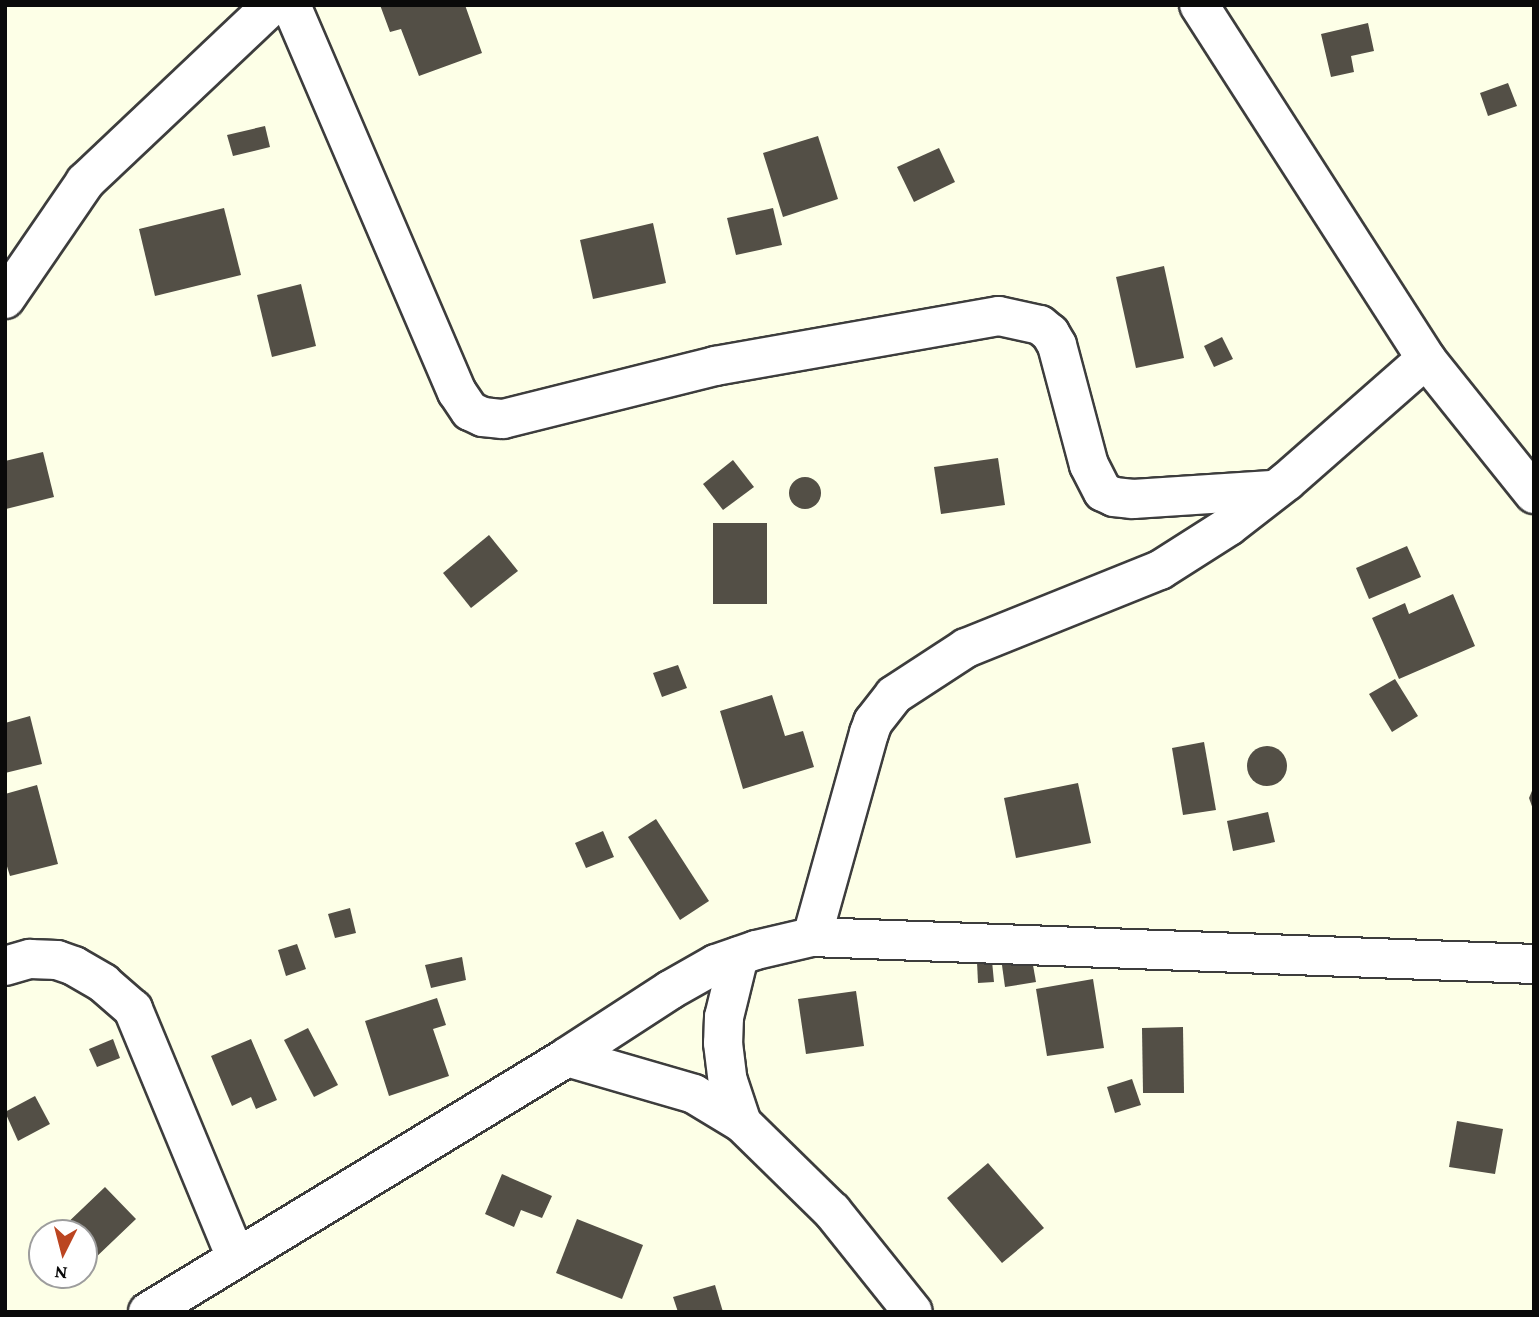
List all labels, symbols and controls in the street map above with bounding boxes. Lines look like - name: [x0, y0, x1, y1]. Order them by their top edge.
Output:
- north arrow: [28, 1219, 98, 1289]
- text: N: [53, 1262, 69, 1285]

